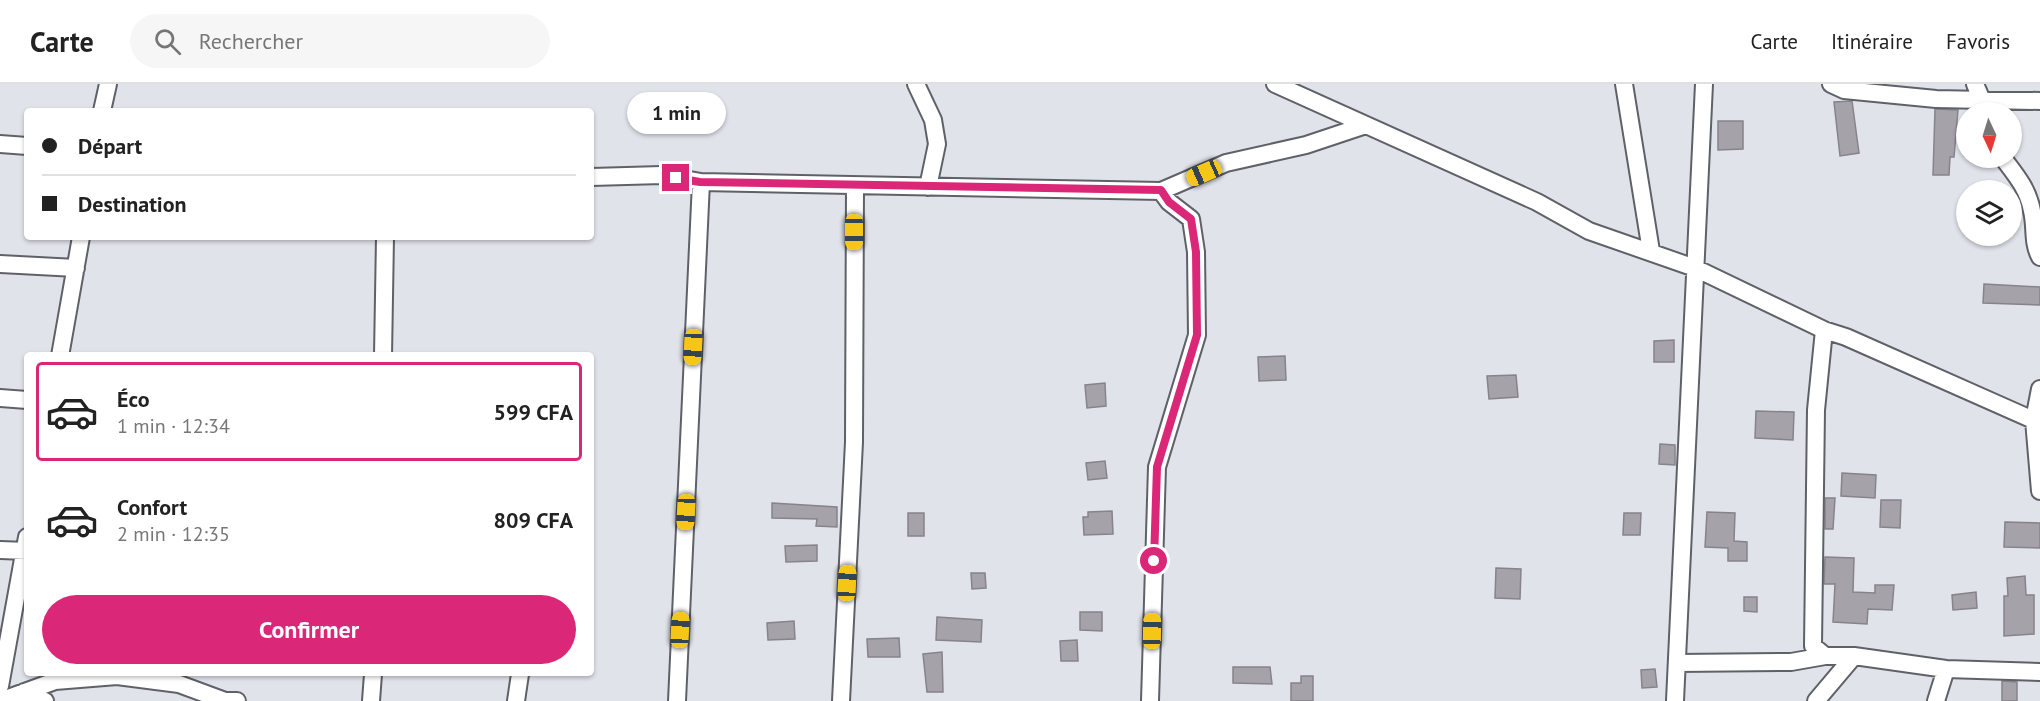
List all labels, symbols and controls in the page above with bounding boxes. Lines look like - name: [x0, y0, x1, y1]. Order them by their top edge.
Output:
- search box: [130, 14, 550, 68]
- text: Carte: [30, 23, 94, 60]
- icon: search: [151, 25, 184, 58]
- text: Rechercher: [199, 27, 303, 55]
- text: Carte: [1751, 28, 1798, 55]
- text: Itinéraire: [1831, 28, 1913, 55]
- text: Favoris: [1946, 28, 2010, 55]
- callout: 1 min: [626, 91, 726, 133]
- text: 1 min: [652, 100, 701, 126]
- north arrow: [1956, 102, 2022, 168]
- map controls: [1956, 102, 2022, 246]
- text: Départ: [78, 132, 142, 160]
- car: [1184, 157, 1224, 189]
- route end: [662, 164, 689, 191]
- button: layers: [1956, 180, 2022, 246]
- text: Destination: [78, 190, 187, 218]
- car: [845, 214, 863, 250]
- car: [683, 329, 703, 365]
- icon: car: [45, 385, 99, 439]
- text: Éco: [117, 385, 149, 413]
- text: 599 CFA: [494, 398, 573, 426]
- text: 1 min · 12:34: [117, 413, 230, 439]
- icon: car: [45, 493, 99, 547]
- text: Confort: [117, 493, 187, 521]
- car: [676, 494, 696, 530]
- text: 809 CFA: [494, 506, 573, 534]
- text: 2 min · 12:35: [117, 521, 230, 547]
- route start: [1140, 547, 1167, 574]
- car: [837, 565, 857, 601]
- button: Confirmer: [42, 595, 576, 664]
- car: [670, 612, 690, 648]
- car: [1143, 613, 1161, 649]

